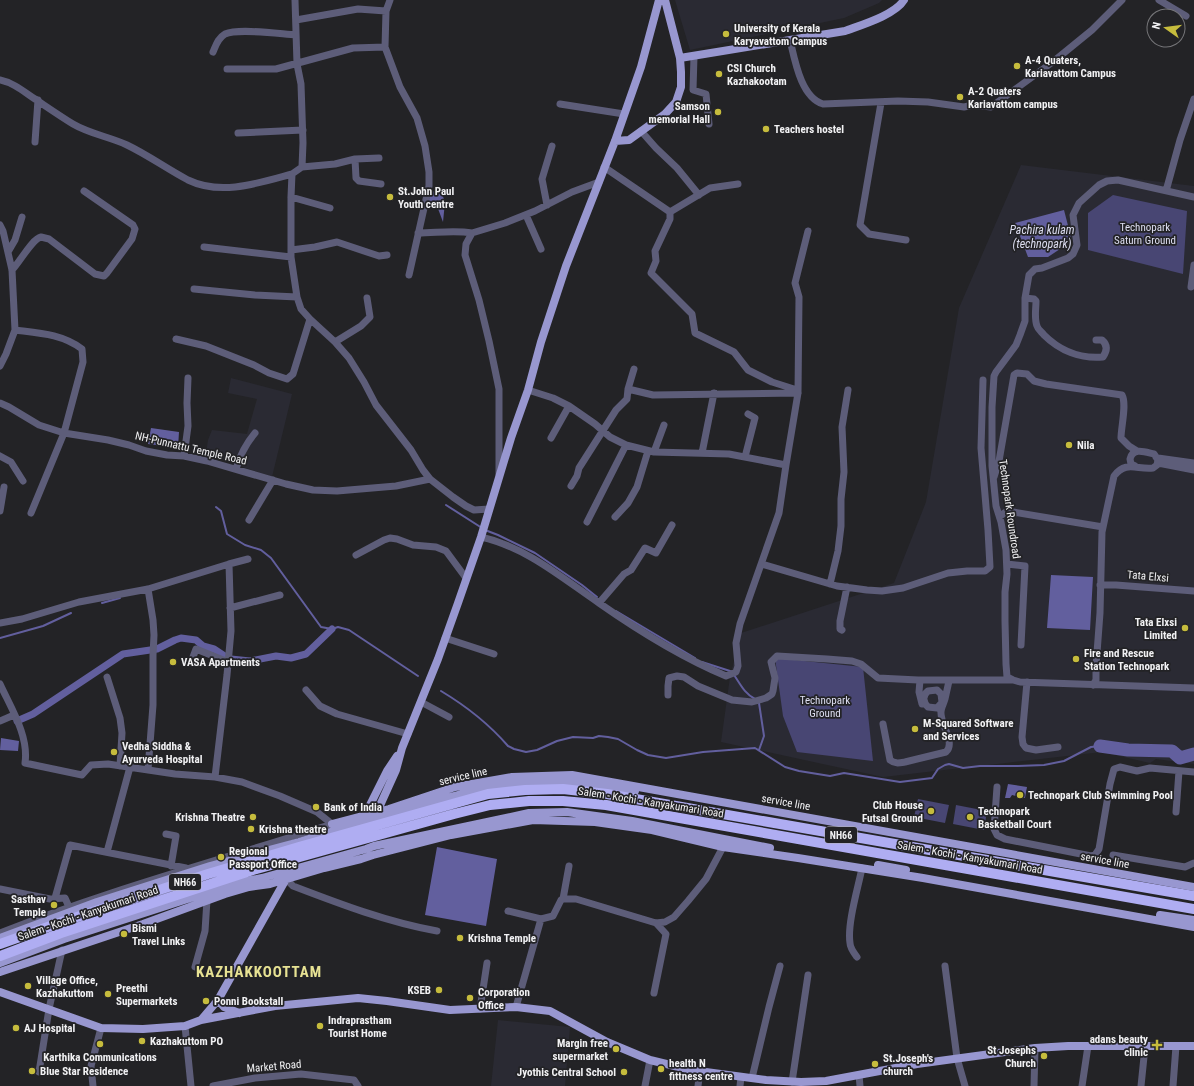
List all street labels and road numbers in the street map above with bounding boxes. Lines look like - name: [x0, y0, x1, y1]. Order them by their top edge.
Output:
- street label: NH-Punnattu Temple Road: [134, 429, 248, 468]
- street label: Technopark Roundroad: [996, 459, 1023, 560]
- street label: Tata Elxsi: [1127, 568, 1169, 585]
- street label: service line: [438, 765, 489, 788]
- street label: Salem - Kochi - Kanyakumari Road: [577, 785, 725, 820]
- street label: service line: [761, 792, 811, 813]
- road number: NH66: [825, 827, 857, 843]
- street label: Salem - Kochi - Kanyakumari Road: [896, 838, 1044, 877]
- street label: service line: [1080, 850, 1130, 871]
- road number: NH66: [169, 874, 201, 890]
- street label: Salem - Kochi - Kanyakumari Road: [16, 883, 160, 944]
- street label: Market Road: [246, 1058, 302, 1075]

